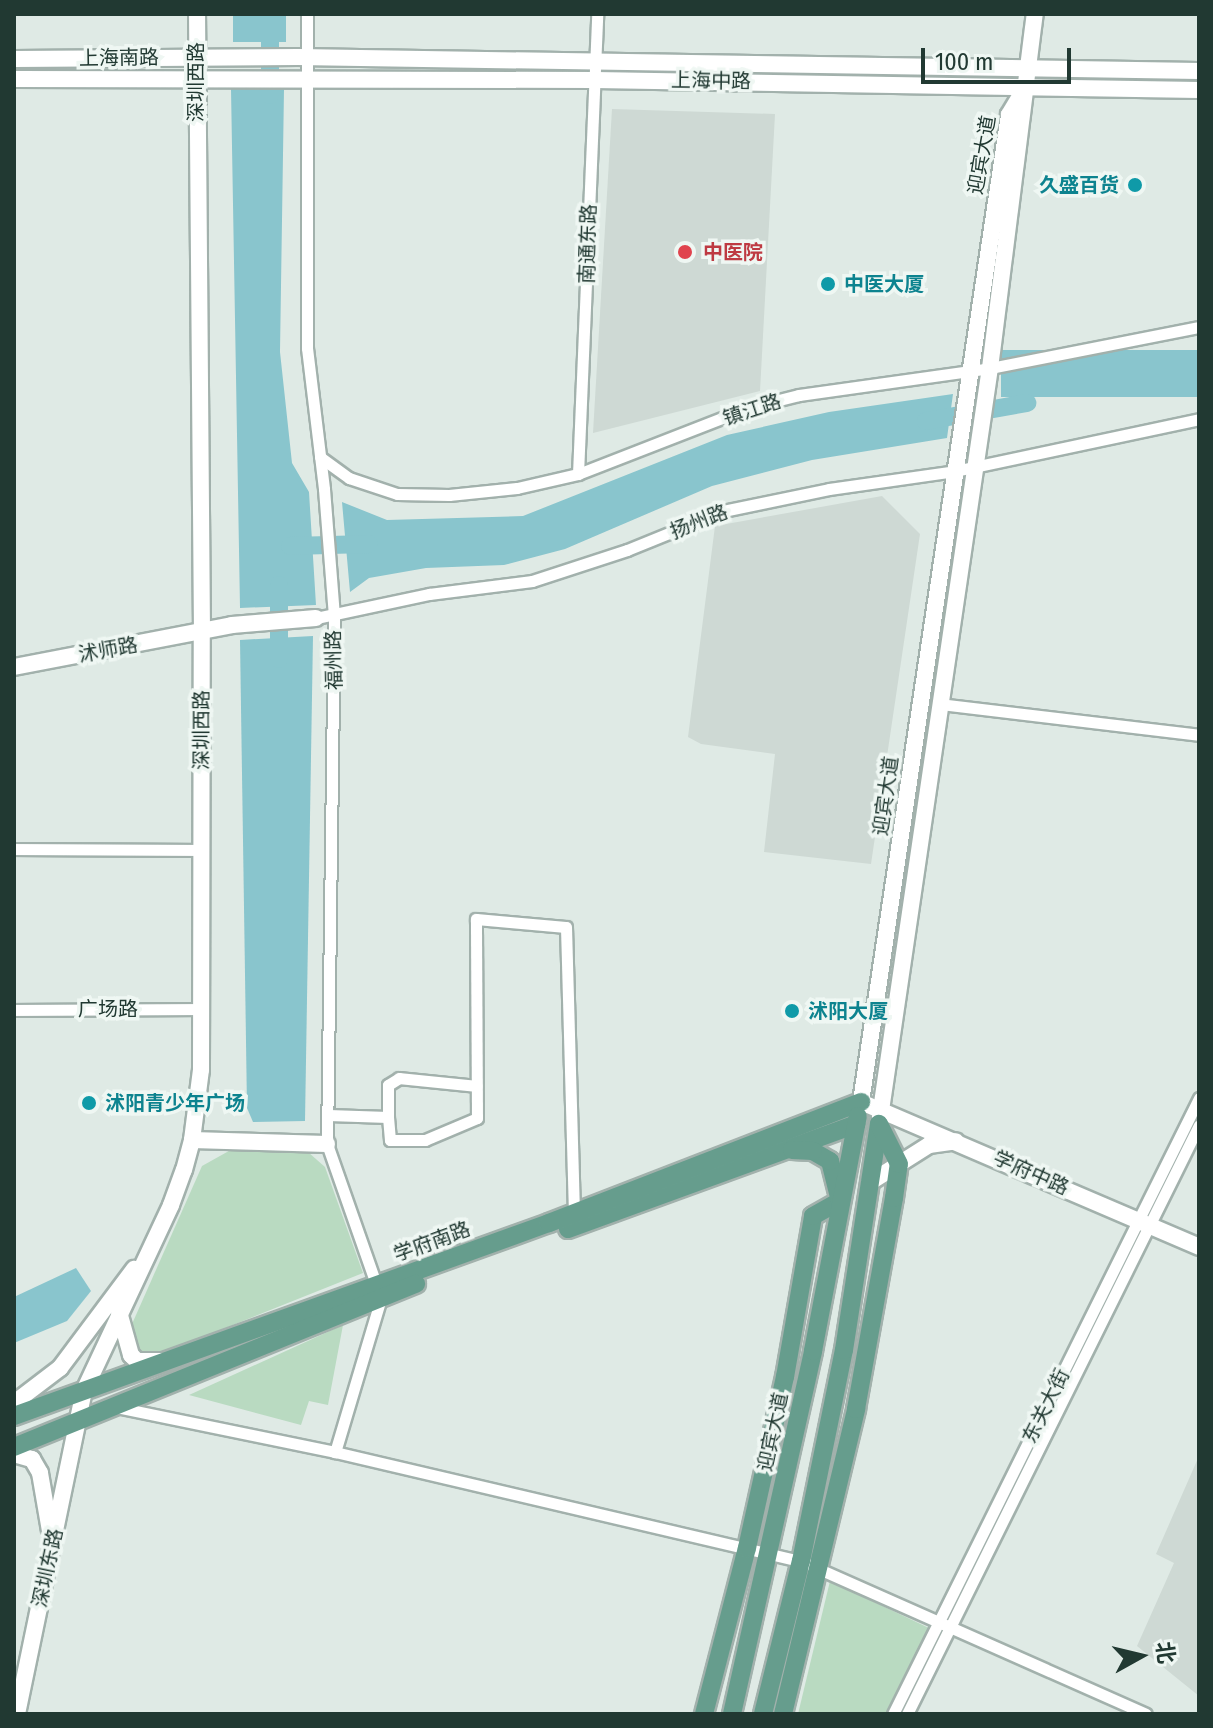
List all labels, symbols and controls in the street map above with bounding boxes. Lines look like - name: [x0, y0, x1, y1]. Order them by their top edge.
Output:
- scale bar: [925, 32, 1075, 82]
- street label: 深圳西路: [184, 42, 208, 122]
- street label: 上海南路: [79, 45, 159, 71]
- text: 100 m: [935, 48, 993, 76]
- street label: 上海中路: [671, 68, 751, 94]
- street label: 迎宾大道: [963, 114, 1001, 196]
- place label: 久盛百货: [1039, 173, 1119, 197]
- marker: 久盛百货: [1126, 176, 1144, 194]
- street label: 南通东路: [575, 204, 601, 284]
- place label: 中医院: [703, 240, 763, 264]
- marker: 中医院: [674, 241, 696, 263]
- place label: 中医大厦: [844, 272, 924, 296]
- marker: 中医大厦: [819, 275, 837, 293]
- street label: 镇江路: [720, 389, 784, 431]
- street label: 扬州路: [667, 500, 731, 544]
- street label: 福州路: [321, 630, 347, 690]
- street label: 沭师路: [76, 633, 140, 667]
- street label: 深圳西路: [190, 690, 214, 770]
- street label: 迎宾大道: [869, 755, 903, 837]
- street label: 广场路: [78, 997, 138, 1021]
- place label: 沭阳大厦: [808, 999, 888, 1023]
- marker: 沭阳大厦: [783, 1002, 801, 1020]
- place label: 沭阳青少年广场: [105, 1091, 245, 1115]
- marker: 沭阳青少年广场: [80, 1094, 98, 1112]
- street label: 学府中路: [990, 1146, 1072, 1200]
- street label: 学府南路: [390, 1217, 474, 1267]
- street label: 东关大街: [1018, 1365, 1074, 1447]
- street label: 迎宾大道: [753, 1390, 793, 1474]
- street label: 深圳东路: [28, 1526, 68, 1610]
- north arrow: [1101, 1616, 1181, 1696]
- text: 北: [1150, 1640, 1180, 1665]

